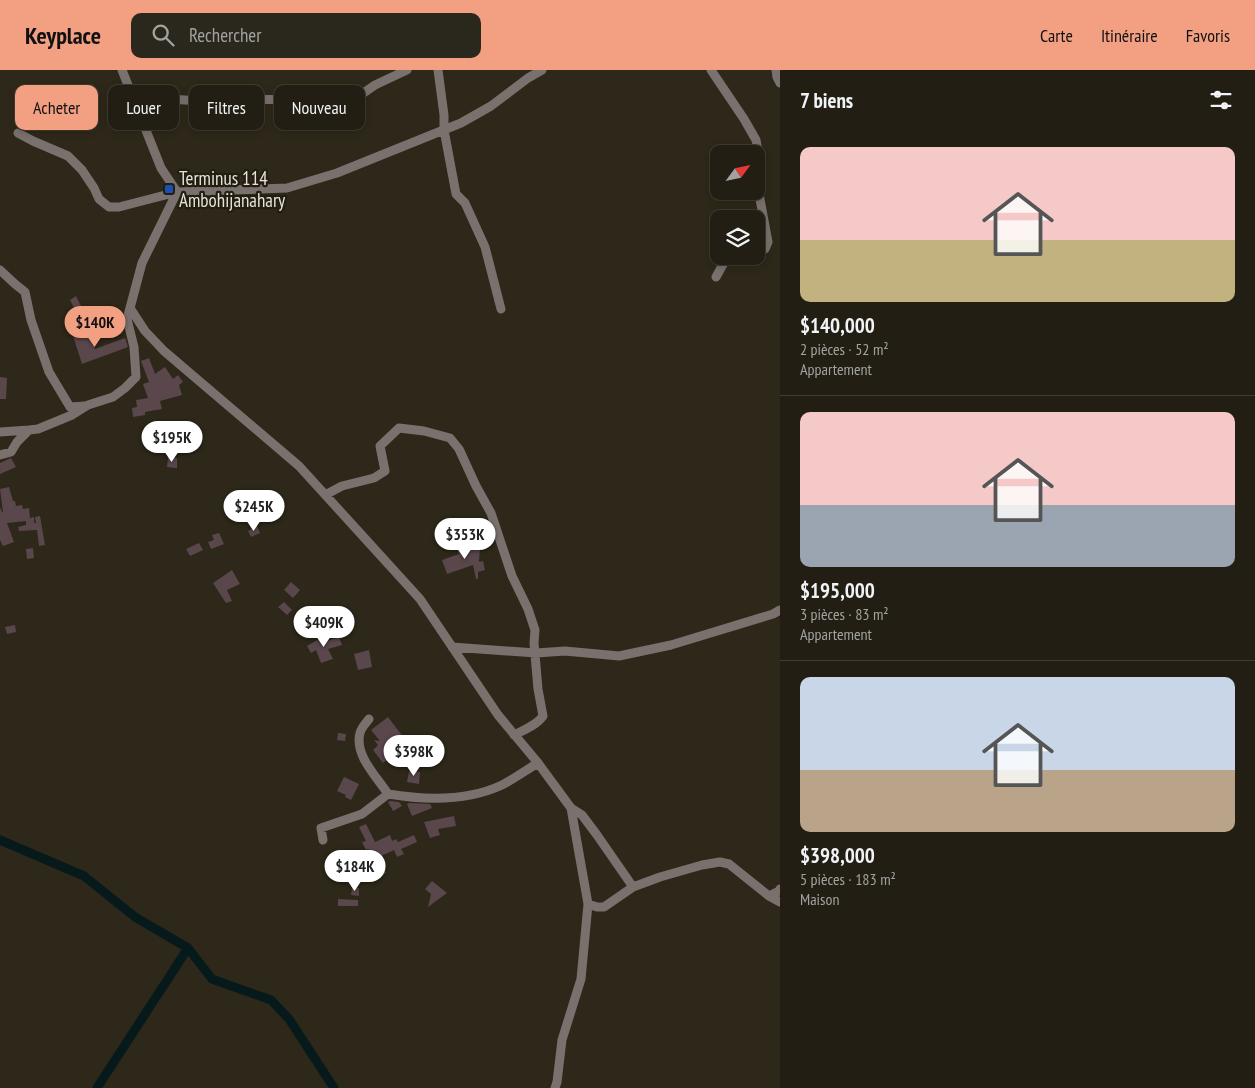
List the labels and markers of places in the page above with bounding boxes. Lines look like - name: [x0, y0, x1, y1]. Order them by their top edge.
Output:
- place label: Terminus 114 Ambohijanahary: [179, 166, 286, 212]
- marker: Terminus 114 Ambohijanahary: [163, 183, 175, 195]
- pin: $140K: [60, 306, 130, 348]
- pin: $195K: [137, 420, 207, 463]
- pin: $245K: [219, 490, 289, 532]
- pin: $353K: [430, 518, 500, 560]
- pin: $409K: [289, 606, 359, 648]
- pin: $398K: [379, 734, 449, 777]
- pin: $184K: [320, 850, 390, 892]

